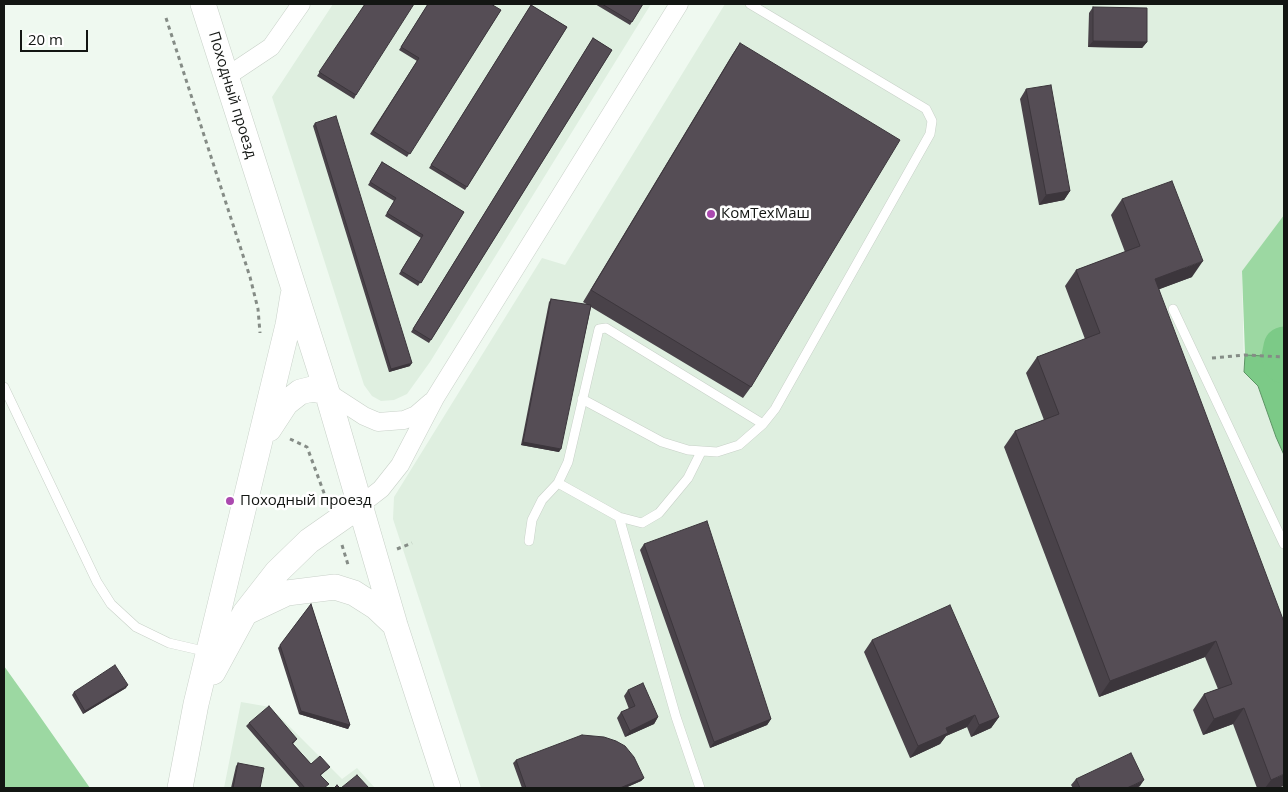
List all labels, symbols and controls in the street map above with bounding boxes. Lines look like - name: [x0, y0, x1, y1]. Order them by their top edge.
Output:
- scale bar: [22, 20, 90, 52]
- text: 20 m: [28, 29, 63, 49]
- street label: Походный проезд: [204, 29, 260, 161]
- place label: КомТехМаш: [721, 205, 810, 223]
- marker: КомТехМаш: [705, 208, 717, 220]
- place label: Походный проезд: [240, 492, 372, 510]
- marker: Походный проезд: [224, 495, 236, 507]

